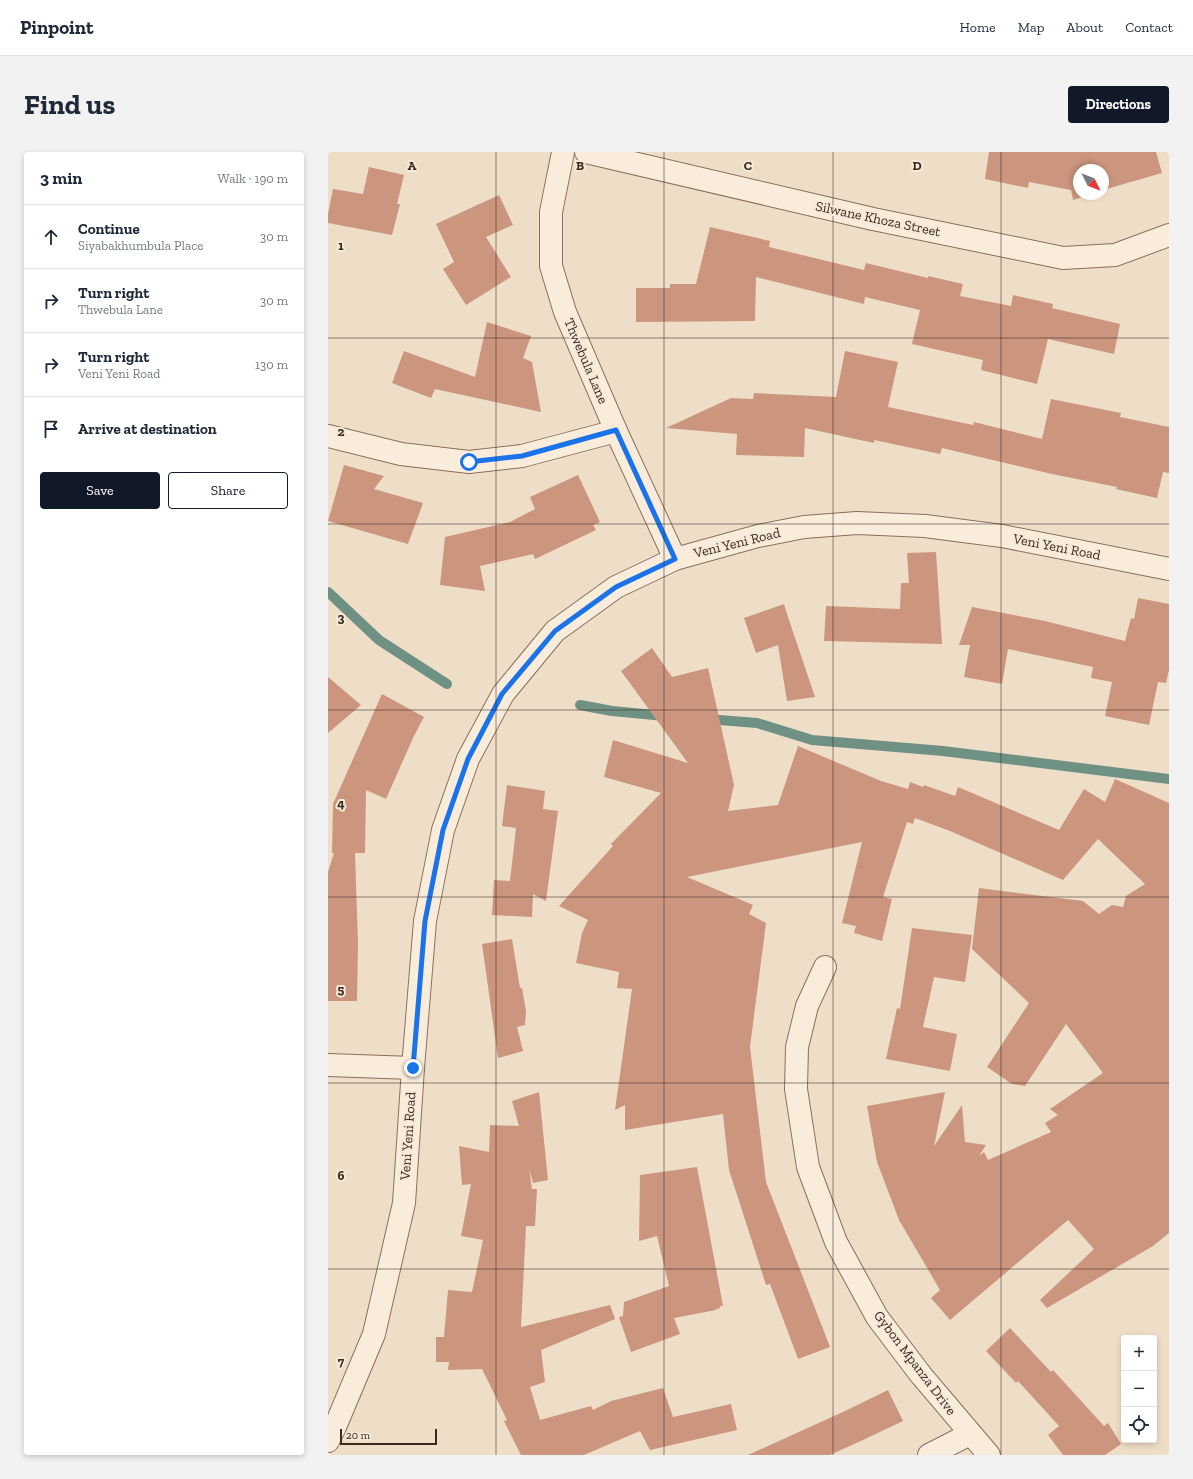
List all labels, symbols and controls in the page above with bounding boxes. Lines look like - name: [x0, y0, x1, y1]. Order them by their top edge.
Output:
- text: Pinpoint: [20, 16, 94, 39]
- text: Home: [960, 19, 996, 36]
- text: Map: [1018, 19, 1044, 36]
- text: About: [1066, 19, 1103, 36]
- text: Contact: [1125, 19, 1173, 36]
- button: Directions: [1068, 86, 1169, 123]
- text: Find us: [24, 88, 115, 121]
- text: A: [408, 158, 417, 173]
- text: B: [576, 158, 584, 173]
- text: C: [744, 158, 752, 173]
- text: D: [912, 158, 922, 173]
- north arrow: [1073, 164, 1109, 200]
- text: 3 min: [40, 168, 82, 188]
- text: Walk · 190 m: [218, 171, 288, 186]
- street label: Silwane Khoza Street: [814, 197, 943, 241]
- text: Continue: [78, 220, 140, 238]
- icon: ahead: [40, 226, 62, 248]
- text: 30 m: [260, 229, 288, 244]
- text: Siyabakhumbula Place: [78, 238, 203, 253]
- text: 1: [338, 238, 344, 253]
- text: Turn right: [78, 284, 149, 302]
- icon: right: [40, 290, 62, 312]
- text: 30 m: [260, 293, 288, 308]
- text: Thwebula Lane: [78, 302, 163, 317]
- street label: Thwebula Lane: [560, 316, 612, 407]
- text: Turn right: [78, 348, 149, 366]
- icon: right: [40, 354, 62, 376]
- text: 130 m: [255, 357, 288, 372]
- text: Veni Yeni Road: [78, 366, 160, 381]
- icon: arrive: [40, 418, 62, 440]
- text: Arrive at destination: [78, 420, 217, 438]
- text: 2: [338, 424, 345, 439]
- route start: [460, 453, 478, 471]
- button: Save: [40, 472, 160, 509]
- button: Share: [168, 472, 288, 509]
- street label: Veni Yeni Road: [691, 524, 782, 562]
- street label: Veni Yeni Road: [1011, 530, 1102, 564]
- text: 3: [338, 610, 345, 625]
- text: 4: [337, 796, 345, 811]
- text: 5: [338, 982, 345, 997]
- route end: [404, 1059, 422, 1077]
- street label: Veni Yeni Road: [396, 1091, 420, 1182]
- text: 6: [338, 1168, 345, 1183]
- street label: Gybon Mpanza Drive: [870, 1307, 960, 1419]
- map controls: [1121, 1335, 1157, 1443]
- button: +: [1121, 1335, 1157, 1371]
- text: 7: [338, 1354, 345, 1369]
- button: −: [1121, 1371, 1157, 1407]
- button: locate: [1121, 1407, 1157, 1443]
- scale bar: [340, 1427, 437, 1446]
- text: 20 m: [346, 1429, 370, 1442]

